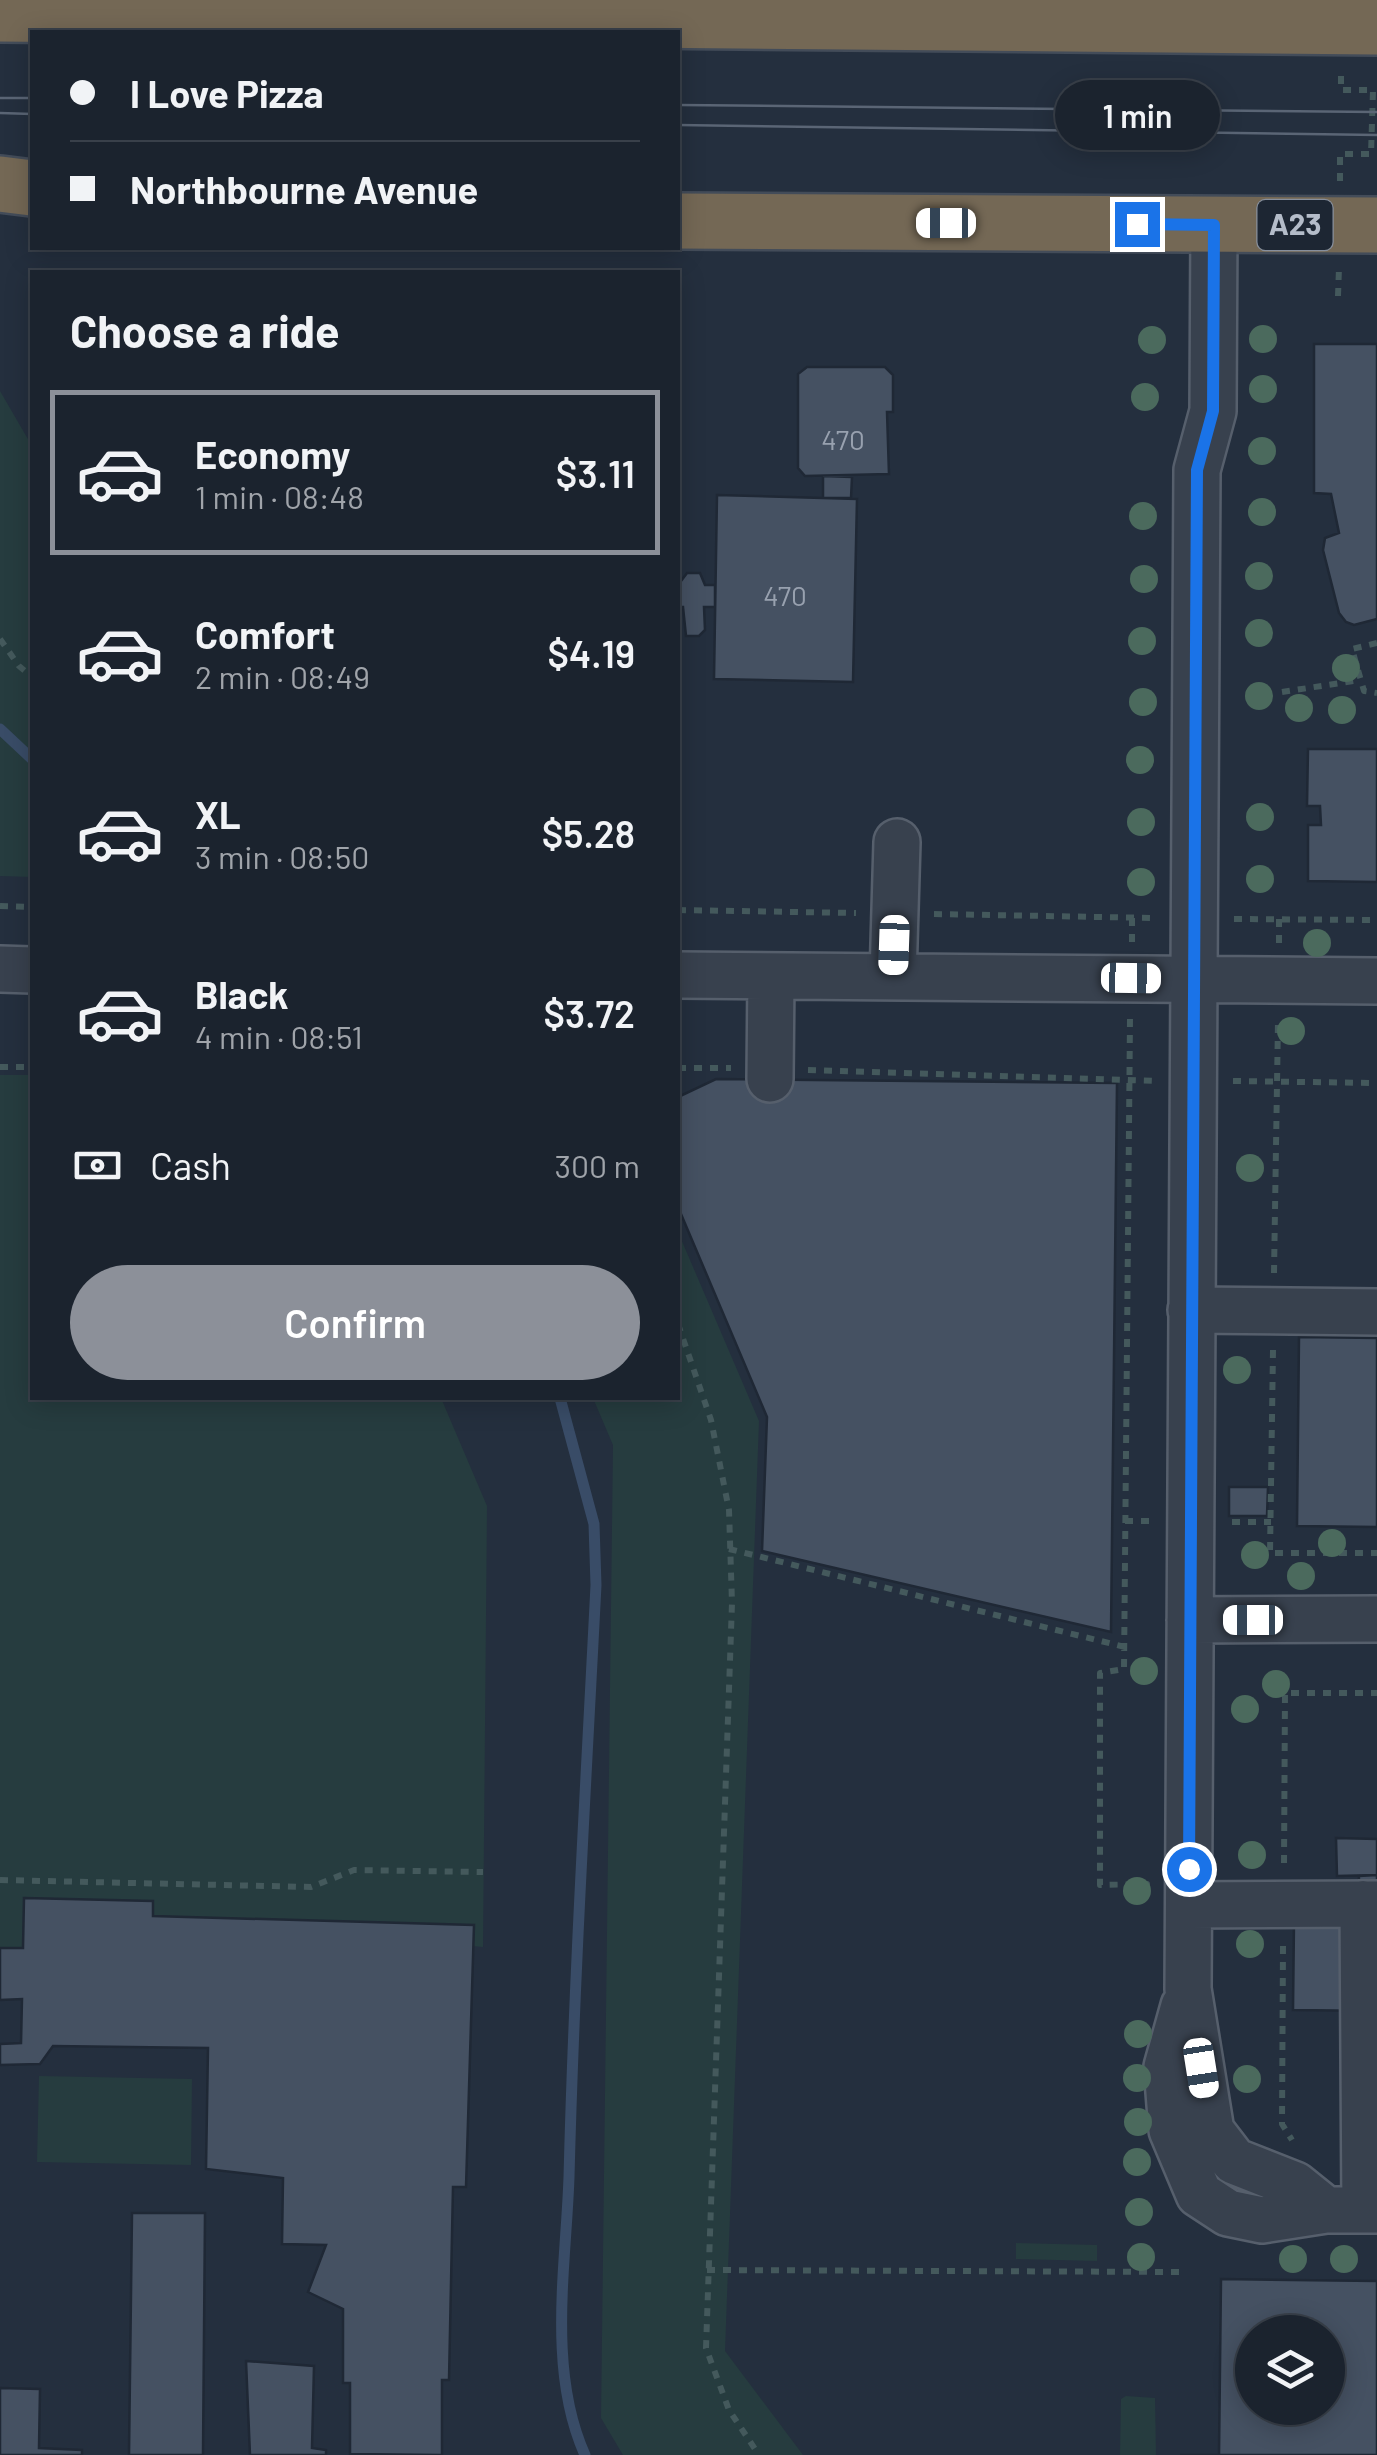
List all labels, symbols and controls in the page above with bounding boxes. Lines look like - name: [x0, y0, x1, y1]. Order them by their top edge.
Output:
- text: I Love Pizza: [130, 70, 324, 116]
- callout: 1 min: [1054, 79, 1220, 149]
- text: 1 min: [1103, 96, 1172, 134]
- text: Northbourne Avenue: [130, 166, 478, 212]
- road number: A23: [1258, 200, 1332, 250]
- route end: [1115, 202, 1160, 247]
- car: [916, 208, 976, 238]
- text: Choose a ride: [70, 303, 340, 357]
- house number: 470: [821, 422, 865, 456]
- icon: car: [75, 428, 165, 518]
- text: Economy: [195, 431, 350, 477]
- text: $3.11: [556, 450, 635, 496]
- text: 1 min · 08:48: [195, 477, 364, 515]
- house number: 470: [763, 578, 807, 612]
- icon: car: [75, 608, 165, 698]
- text: Comfort: [195, 611, 335, 657]
- text: $4.19: [547, 630, 635, 676]
- text: 2 min · 08:49: [195, 657, 370, 695]
- icon: car: [75, 788, 165, 878]
- text: XL: [195, 791, 241, 837]
- text: $5.28: [542, 810, 635, 856]
- text: 3 min · 08:50: [195, 837, 369, 875]
- car: [878, 914, 910, 976]
- car: [1101, 962, 1161, 994]
- icon: car: [75, 968, 165, 1058]
- text: Black: [195, 971, 289, 1017]
- text: $3.72: [543, 990, 635, 1036]
- text: 4 min · 08:51: [195, 1017, 363, 1055]
- icon: cash: [70, 1138, 125, 1193]
- text: Cash: [150, 1142, 231, 1188]
- text: 300 m: [554, 1146, 640, 1184]
- button: Confirm: [70, 1265, 640, 1380]
- car: [1223, 1605, 1283, 1635]
- route start: [1167, 1847, 1212, 1892]
- car: [1181, 2036, 1221, 2100]
- map controls: [1235, 2315, 1345, 2425]
- button: layers: [1235, 2315, 1345, 2425]

